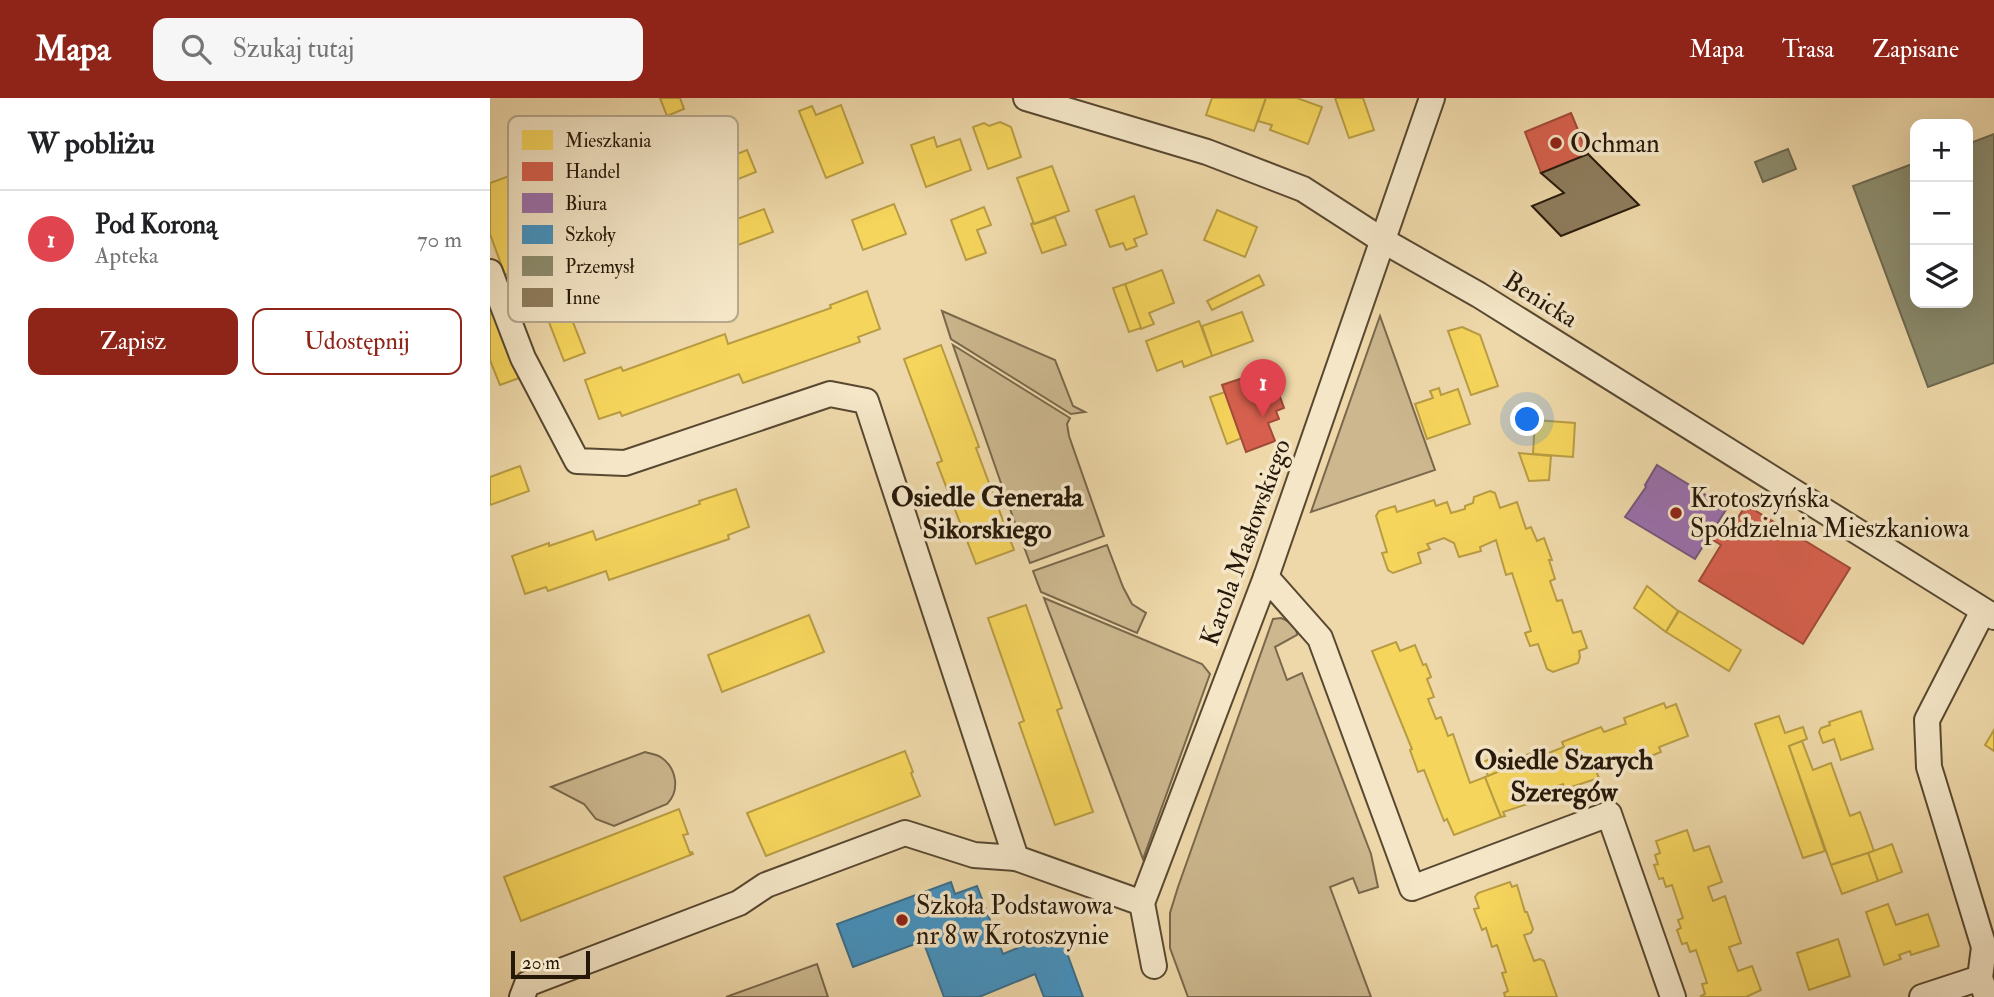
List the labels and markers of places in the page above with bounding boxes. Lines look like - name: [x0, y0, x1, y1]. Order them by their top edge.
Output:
- place label: Ochman: [1570, 128, 1660, 160]
- marker: Ochman: [1548, 135, 1564, 151]
- pin: 1: [1240, 359, 1286, 417]
- place label: Krotoszyńska Spółdzielnia Mieszkaniowa: [1690, 483, 1969, 546]
- marker: Krotoszyńska Spółdzielnia Mieszkaniowa: [1668, 505, 1684, 521]
- place label: Szkoła Podstawowa nr 8 w Krotoszynie: [916, 890, 1113, 952]
- marker: Szkoła Podstawowa nr 8 w Krotoszynie: [894, 912, 910, 928]

